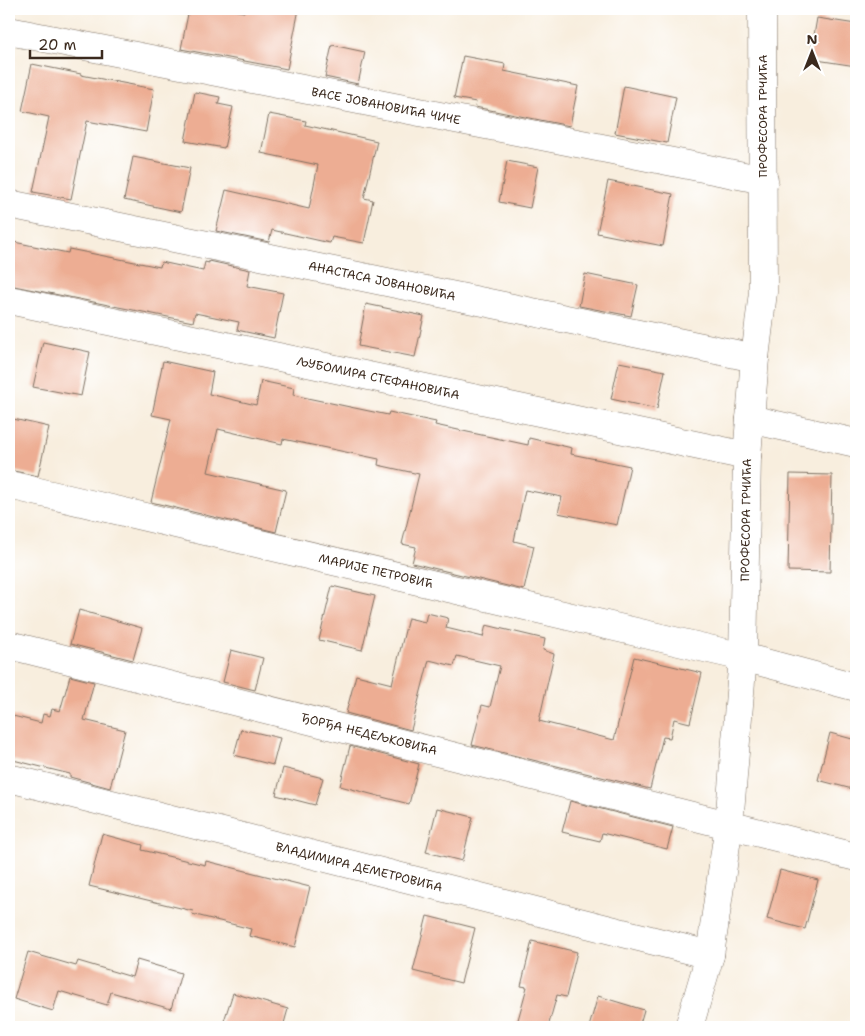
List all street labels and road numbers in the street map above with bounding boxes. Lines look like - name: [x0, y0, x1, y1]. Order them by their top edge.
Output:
- street label: ПРОФЕСОРА ГРЧИЋА: [755, 54, 771, 177]
- street label: ВАСЕ ЈОВАНОВИЋА ЧИЧЕ: [310, 84, 462, 128]
- street label: АНАСТАСА ЈОВАНОВИЋА: [307, 258, 457, 304]
- street label: ЉУБОМИРА СТЕФАНОВИЋА: [295, 353, 461, 403]
- street label: ПРОФЕСОРА ГРЧИЋА: [737, 458, 755, 582]
- street label: МАРИЈЕ ПЕТРОВИЋ: [317, 550, 435, 592]
- street label: ЂОРЂА НЕДЕЉКОВИЋА: [299, 709, 439, 759]
- street label: ВЛАДИМИРА ДЕМЕТРОВИЋА: [274, 839, 444, 896]

